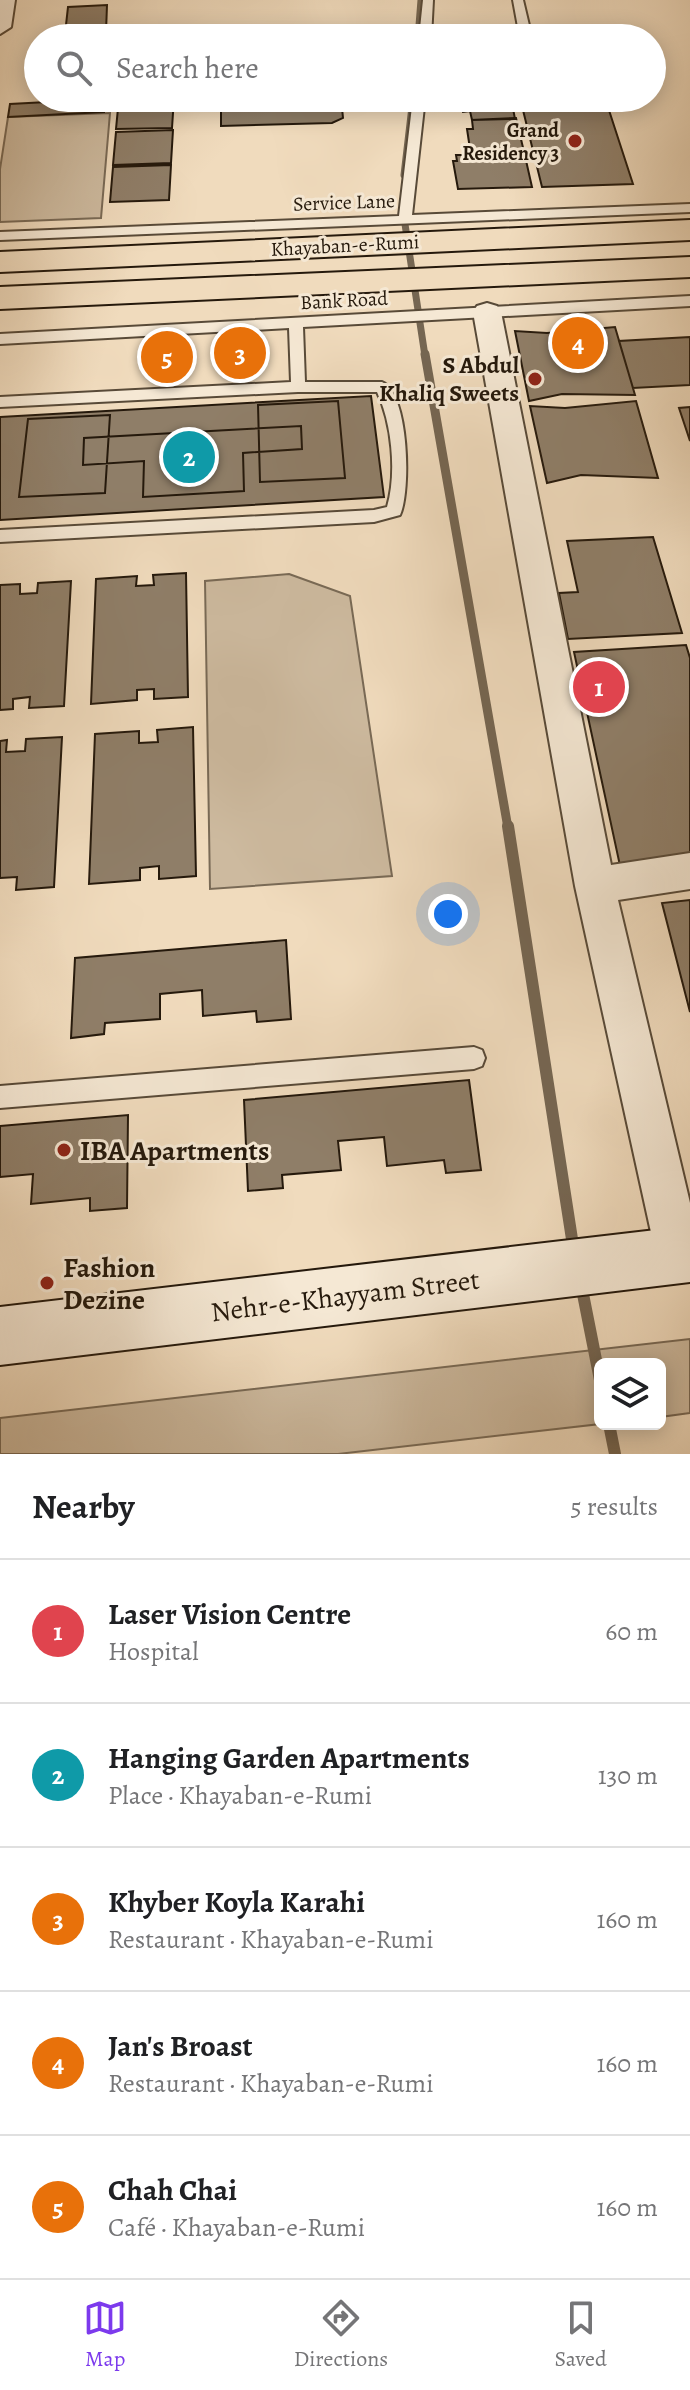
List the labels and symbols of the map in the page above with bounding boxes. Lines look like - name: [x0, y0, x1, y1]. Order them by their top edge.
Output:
- place label: Grand Residency 3: [462, 117, 559, 167]
- marker: Grand Residency 3: [566, 132, 584, 150]
- street label: Service Lane: [293, 187, 396, 218]
- street label: Khayaban-e-Rumi: [270, 228, 420, 263]
- street label: Bank Road: [299, 285, 389, 316]
- pin: 4: [552, 313, 604, 373]
- pin: 3: [214, 323, 266, 383]
- pin: 5: [141, 327, 193, 387]
- place label: S Abdul Khaliq Sweets: [379, 349, 520, 409]
- marker: S Abdul Khaliq Sweets: [526, 370, 544, 388]
- pin: 2: [163, 427, 215, 487]
- pin: 1: [573, 657, 625, 717]
- your location: [428, 894, 468, 934]
- place label: IBA Apartments: [80, 1132, 269, 1170]
- marker: IBA Apartments: [55, 1141, 73, 1159]
- place label: Fashion Dezine: [63, 1249, 155, 1319]
- street label: Nehr-e-Khayyam Street: [209, 1261, 482, 1331]
- marker: Fashion Dezine: [38, 1274, 56, 1292]

